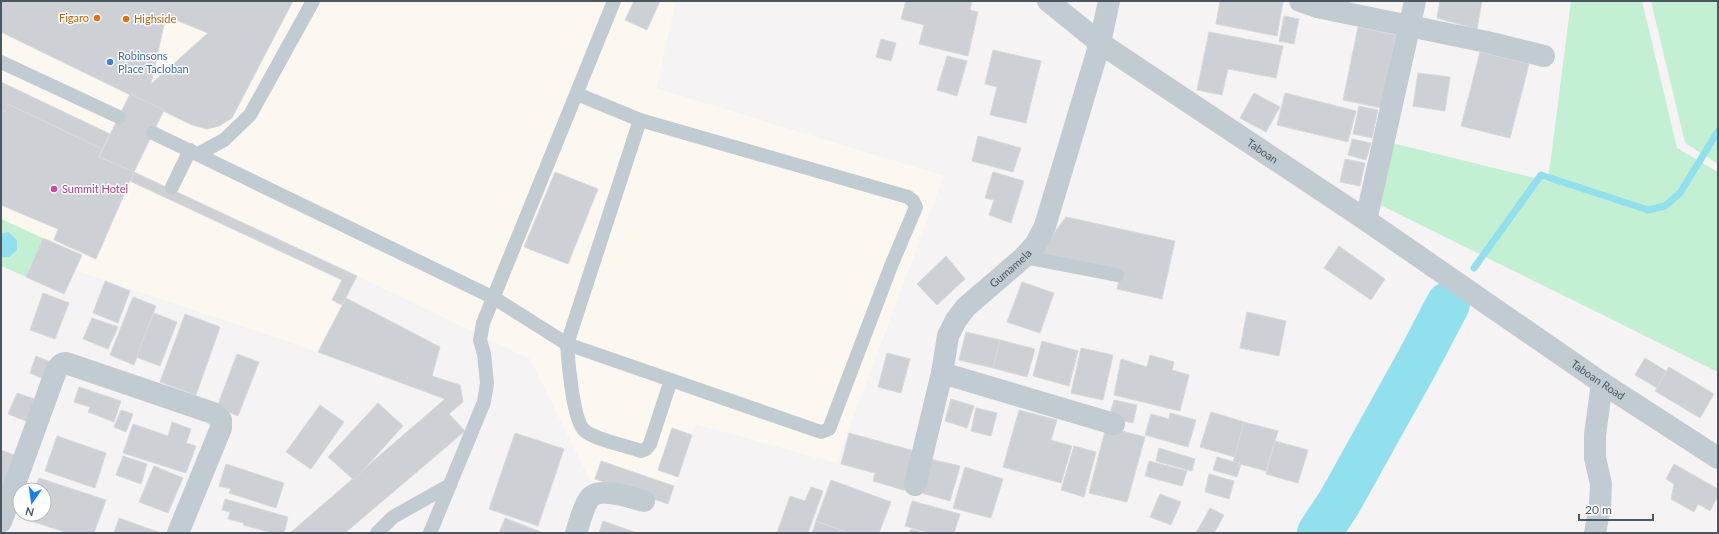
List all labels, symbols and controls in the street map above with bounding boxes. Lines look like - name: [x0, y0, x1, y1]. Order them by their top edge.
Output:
- place label: Figaro: [59, 11, 89, 24]
- place label: Highside: [134, 12, 176, 25]
- marker: Figaro: [92, 13, 102, 23]
- marker: Highside: [121, 14, 131, 24]
- place label: Robinsons Place Tacloban: [118, 49, 189, 75]
- marker: Robinsons Place Tacloban: [105, 57, 115, 67]
- street label: Taboan: [1245, 136, 1281, 166]
- place label: Summit Hotel: [62, 182, 128, 195]
- marker: Summit Hotel: [49, 184, 59, 194]
- street label: Gumamela: [987, 246, 1034, 290]
- street label: Taboan Road: [1569, 357, 1627, 402]
- north arrow: [12, 482, 52, 522]
- scale bar: [1579, 496, 1653, 522]
- text: 20 m: [1585, 502, 1612, 517]
- text: N: [24, 505, 35, 520]

